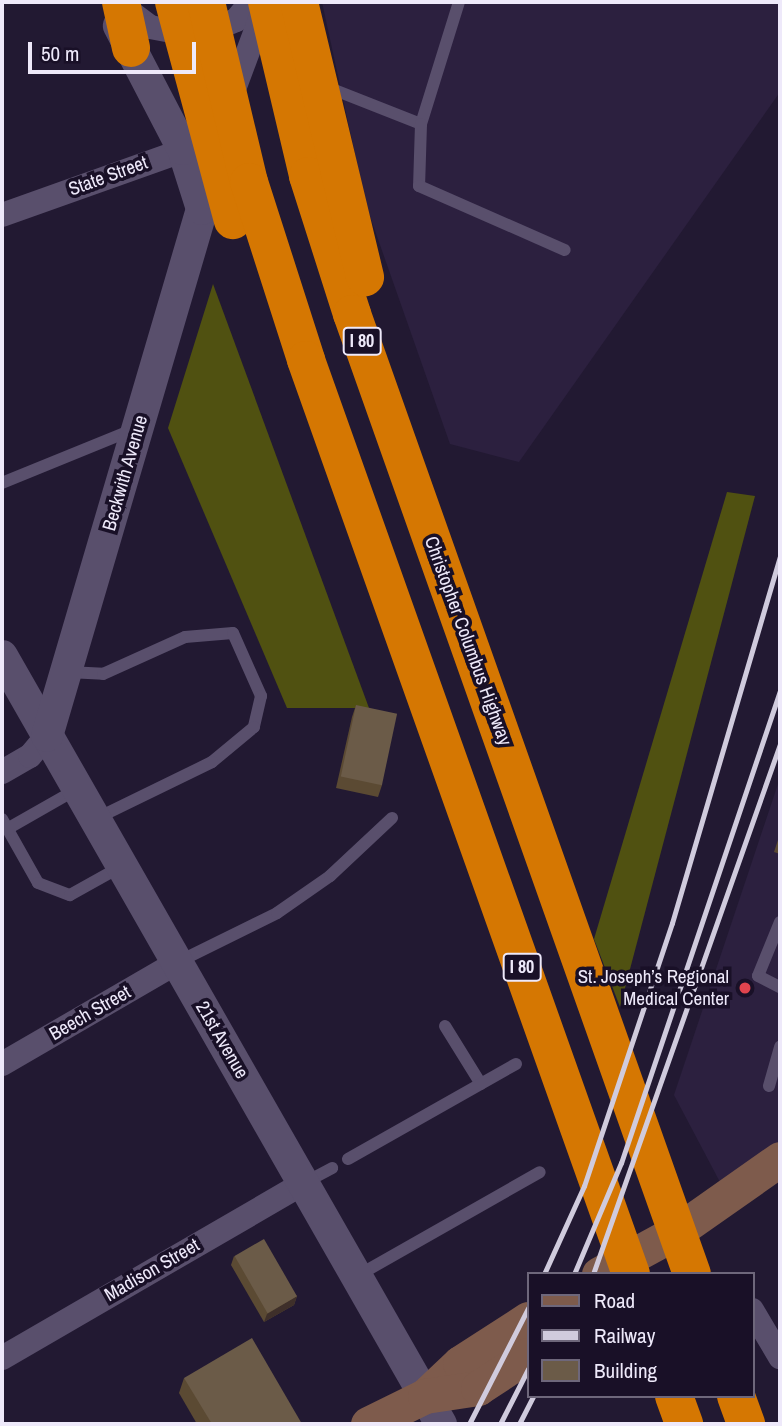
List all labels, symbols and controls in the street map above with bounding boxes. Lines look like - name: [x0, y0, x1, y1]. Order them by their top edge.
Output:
- scale bar: [32, 28, 200, 72]
- text: 50 m: [41, 39, 79, 68]
- street label: State Street: [65, 151, 151, 201]
- road number: I 80: [341, 326, 383, 356]
- street label: Beckwith Avenue: [97, 412, 153, 534]
- street label: Christopher Columbus Highway: [420, 533, 516, 749]
- road number: I 80: [501, 952, 543, 982]
- place label: St. Joseph’s Regional Medical Center: [578, 966, 729, 1010]
- marker: St. Joseph’s Regional Medical Center: [735, 978, 755, 998]
- street label: Beech Street: [45, 981, 135, 1045]
- street label: 21st Avenue: [191, 997, 253, 1083]
- street label: Madison Street: [101, 1234, 203, 1306]
- legend: [526, 1272, 754, 1398]
- text: Road: [594, 1286, 635, 1315]
- text: Railway: [594, 1321, 655, 1350]
- text: Building: [594, 1356, 657, 1385]

